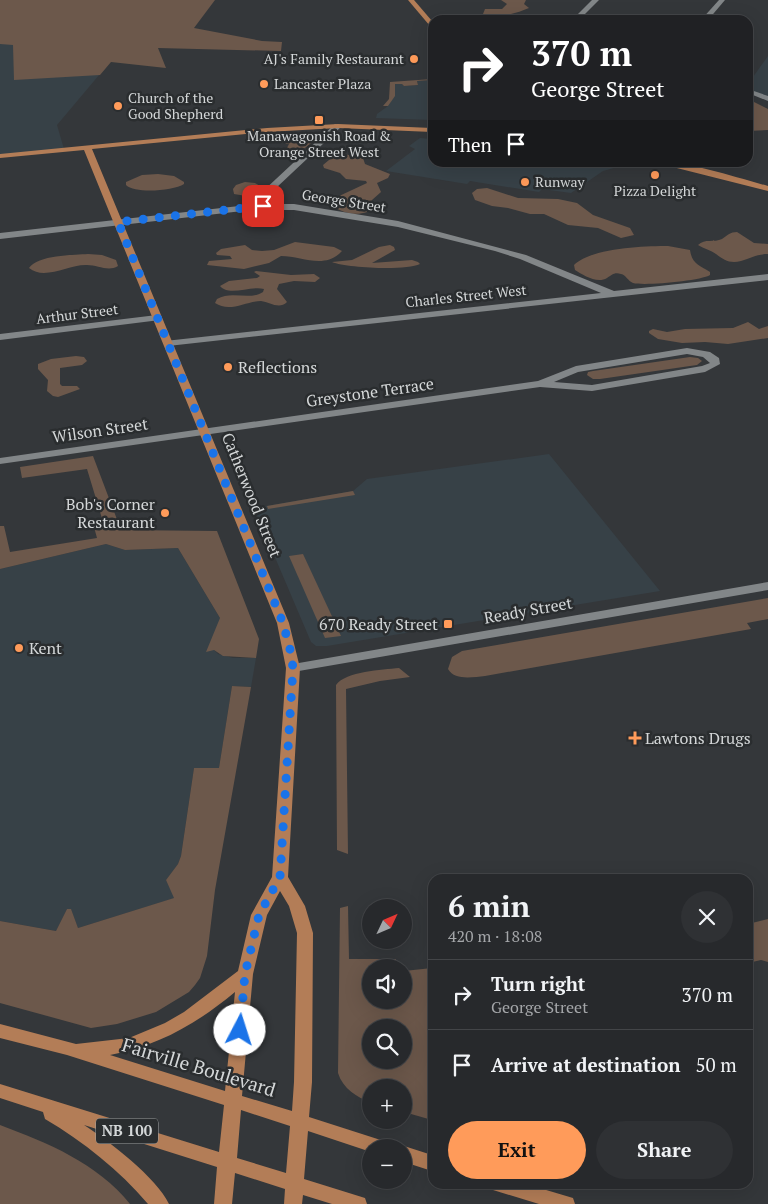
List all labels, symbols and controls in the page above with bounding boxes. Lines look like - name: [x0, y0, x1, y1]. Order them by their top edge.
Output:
- text: 370 m: [531, 30, 632, 76]
- icon: right: [448, 35, 513, 100]
- place label: AJ's Family Restaurant: [264, 49, 405, 68]
- marker: AJ's Family Restaurant: [408, 53, 420, 65]
- place label: Lancaster Plaza: [274, 74, 371, 93]
- text: George Street: [531, 74, 665, 103]
- marker: Lancaster Plaza: [258, 78, 270, 90]
- place label: Church of the Good Shepherd: [128, 88, 224, 123]
- marker: Church of the Good Shepherd: [112, 100, 124, 112]
- marker: Manawagonish Road & Orange Street West: [313, 114, 325, 126]
- place label: Manawagonish Road & Orange Street West: [247, 126, 391, 161]
- icon: arrive: [502, 130, 530, 158]
- text: Then: [448, 132, 492, 157]
- marker: Pizza Delight: [649, 169, 661, 181]
- place label: Runway: [535, 172, 586, 191]
- marker: Runway: [519, 176, 531, 188]
- place label: Pizza Delight: [614, 181, 697, 200]
- street label: George Street: [301, 184, 388, 217]
- pin: [242, 185, 284, 227]
- icon: arrive: [249, 192, 277, 220]
- street label: Charles Street West: [404, 280, 528, 311]
- street label: Arthur Street: [35, 299, 120, 328]
- place label: Reflections: [238, 356, 317, 378]
- marker: Reflections: [222, 361, 234, 373]
- street label: Greystone Terrace: [305, 372, 435, 412]
- street label: Wilson Street: [51, 412, 149, 448]
- street label: Catherwood Street: [217, 429, 287, 561]
- place label: Bob's Corner Restaurant: [66, 493, 156, 533]
- marker: Bob's Corner Restaurant: [159, 507, 171, 519]
- street label: Ready Street: [482, 591, 574, 629]
- place label: 670 Ready Street: [319, 613, 438, 635]
- marker: 670 Ready Street: [442, 618, 454, 630]
- place label: Kent: [29, 637, 62, 659]
- marker: Kent: [13, 642, 25, 654]
- place label: Lawtons Drugs: [645, 727, 751, 749]
- marker: Lawtons Drugs: [629, 732, 641, 744]
- text: 6 min: [448, 886, 530, 926]
- button: close: [681, 891, 733, 943]
- north arrow: [362, 899, 412, 949]
- map controls: [362, 899, 412, 1189]
- text: 420 m · 18:08: [448, 925, 542, 947]
- button: sound: [362, 959, 412, 1009]
- text: Turn right: [491, 971, 585, 996]
- icon: right: [448, 981, 476, 1009]
- text: 370 m: [682, 982, 733, 1007]
- text: George Street: [491, 996, 588, 1018]
- position arrow: [213, 1003, 265, 1055]
- button: search: [362, 1019, 412, 1069]
- street label: Fairville Boulevard: [119, 1031, 279, 1102]
- icon: arrive: [448, 1051, 476, 1079]
- text: Arrive at destination: [491, 1052, 680, 1077]
- text: 50 m: [695, 1052, 737, 1077]
- button: +: [362, 1079, 412, 1129]
- road number: NB 100: [96, 1118, 158, 1144]
- button: Exit: [448, 1121, 586, 1179]
- button: Share: [596, 1121, 733, 1179]
- button: −: [362, 1139, 412, 1189]

